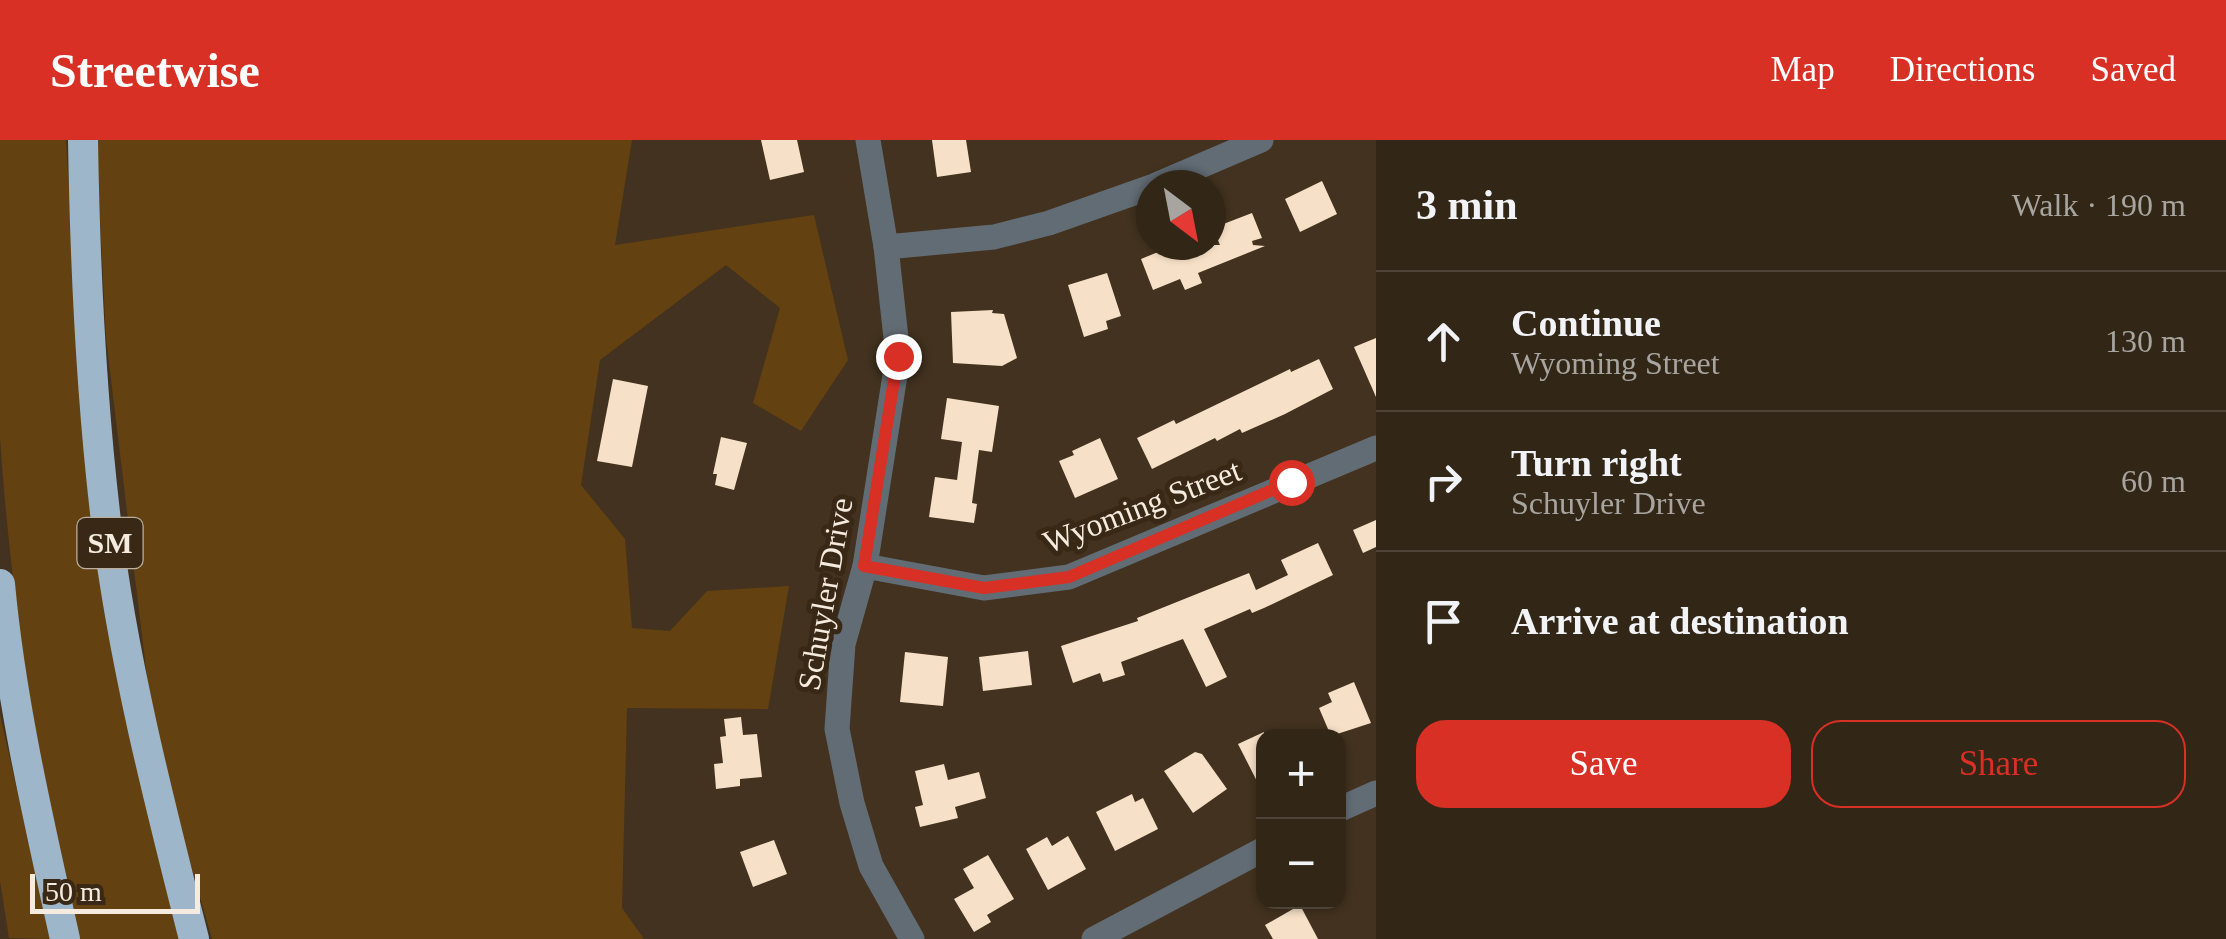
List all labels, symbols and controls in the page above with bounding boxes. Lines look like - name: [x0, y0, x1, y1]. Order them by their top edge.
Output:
- text: Streetwise: [50, 44, 260, 97]
- text: Map: [1771, 50, 1835, 89]
- text: Directions: [1890, 50, 2035, 89]
- text: Saved: [2090, 50, 2176, 89]
- north arrow: [1136, 170, 1226, 260]
- text: 3 min: [1416, 182, 1518, 228]
- text: Walk · 190 m: [2012, 187, 2186, 223]
- text: Continue: [1511, 302, 1661, 344]
- icon: ahead: [1416, 314, 1471, 369]
- text: 130 m: [2105, 323, 2186, 359]
- route end: [876, 334, 922, 380]
- text: Wyoming Street: [1511, 345, 1720, 381]
- text: Turn right: [1511, 442, 1682, 484]
- street label: Wyoming Street: [1038, 452, 1246, 560]
- icon: right: [1416, 454, 1471, 509]
- route start: [1269, 460, 1315, 506]
- text: 60 m: [2121, 463, 2186, 499]
- text: Schuyler Drive: [1511, 485, 1706, 521]
- street label: Schuyler Drive: [790, 495, 860, 693]
- road number: SM: [78, 518, 142, 568]
- icon: arrive: [1416, 594, 1471, 649]
- text: Arrive at destination: [1511, 600, 1849, 642]
- button: Save: [1416, 720, 1791, 808]
- button: Share: [1811, 720, 2186, 808]
- map controls: [1256, 729, 1346, 909]
- button: +: [1256, 729, 1346, 819]
- button: −: [1256, 819, 1346, 909]
- scale bar: [30, 869, 200, 914]
- text: 50 m: [45, 876, 102, 907]

